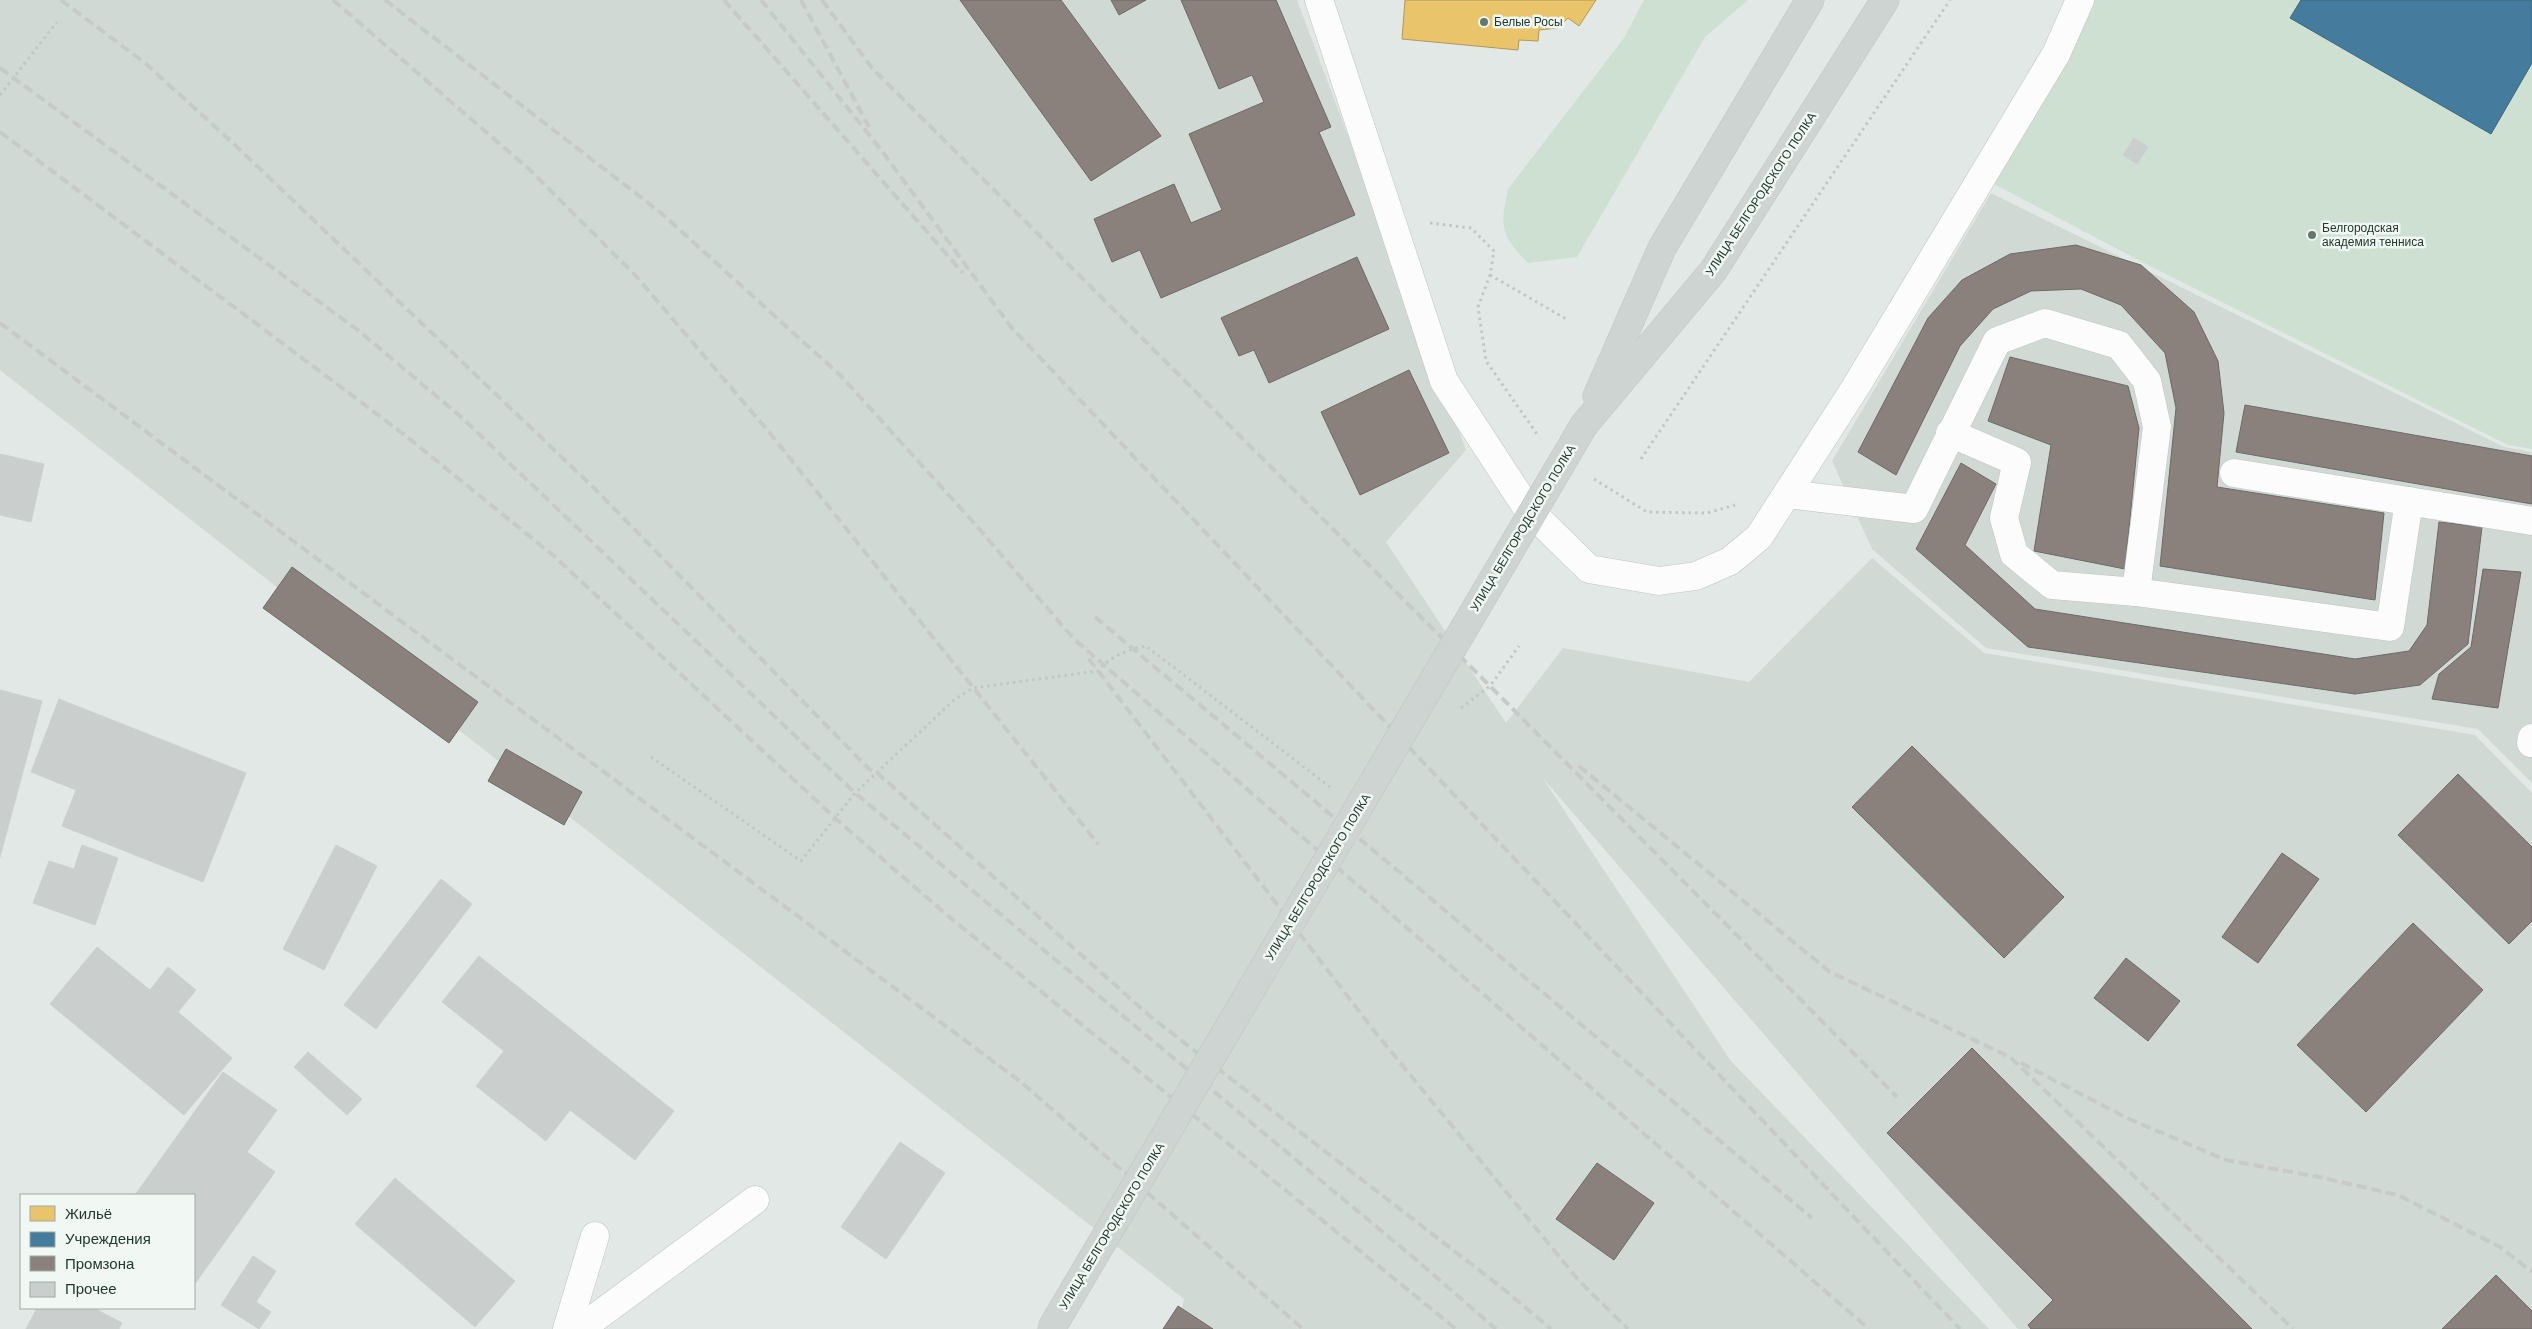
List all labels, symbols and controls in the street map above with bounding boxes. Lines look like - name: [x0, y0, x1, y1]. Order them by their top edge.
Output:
- place label: Белые Росы: [1494, 15, 1563, 29]
- marker: Белые Росы: [1478, 16, 1490, 28]
- street label: УЛИЦА БЕЛГОРОДСКОГО ПОЛКА: [1703, 110, 1819, 278]
- place label: Белгородская академия тенниса: [2322, 221, 2424, 249]
- marker: Белгородская академия тенниса: [2306, 229, 2318, 241]
- street label: УЛИЦА БЕЛГОРОДСКОГО ПОЛКА: [1468, 442, 1578, 614]
- street label: УЛИЦА БЕЛГОРОДСКОГО ПОЛКА: [1263, 791, 1373, 963]
- street label: УЛИЦА БЕЛГОРОДСКОГО ПОЛКА: [1057, 1140, 1167, 1312]
- legend: [20, 1194, 195, 1309]
- text: Жильё: [65, 1205, 112, 1222]
- text: Учреждения: [65, 1230, 151, 1247]
- text: Промзона: [65, 1255, 135, 1272]
- text: Прочее: [65, 1280, 117, 1297]

